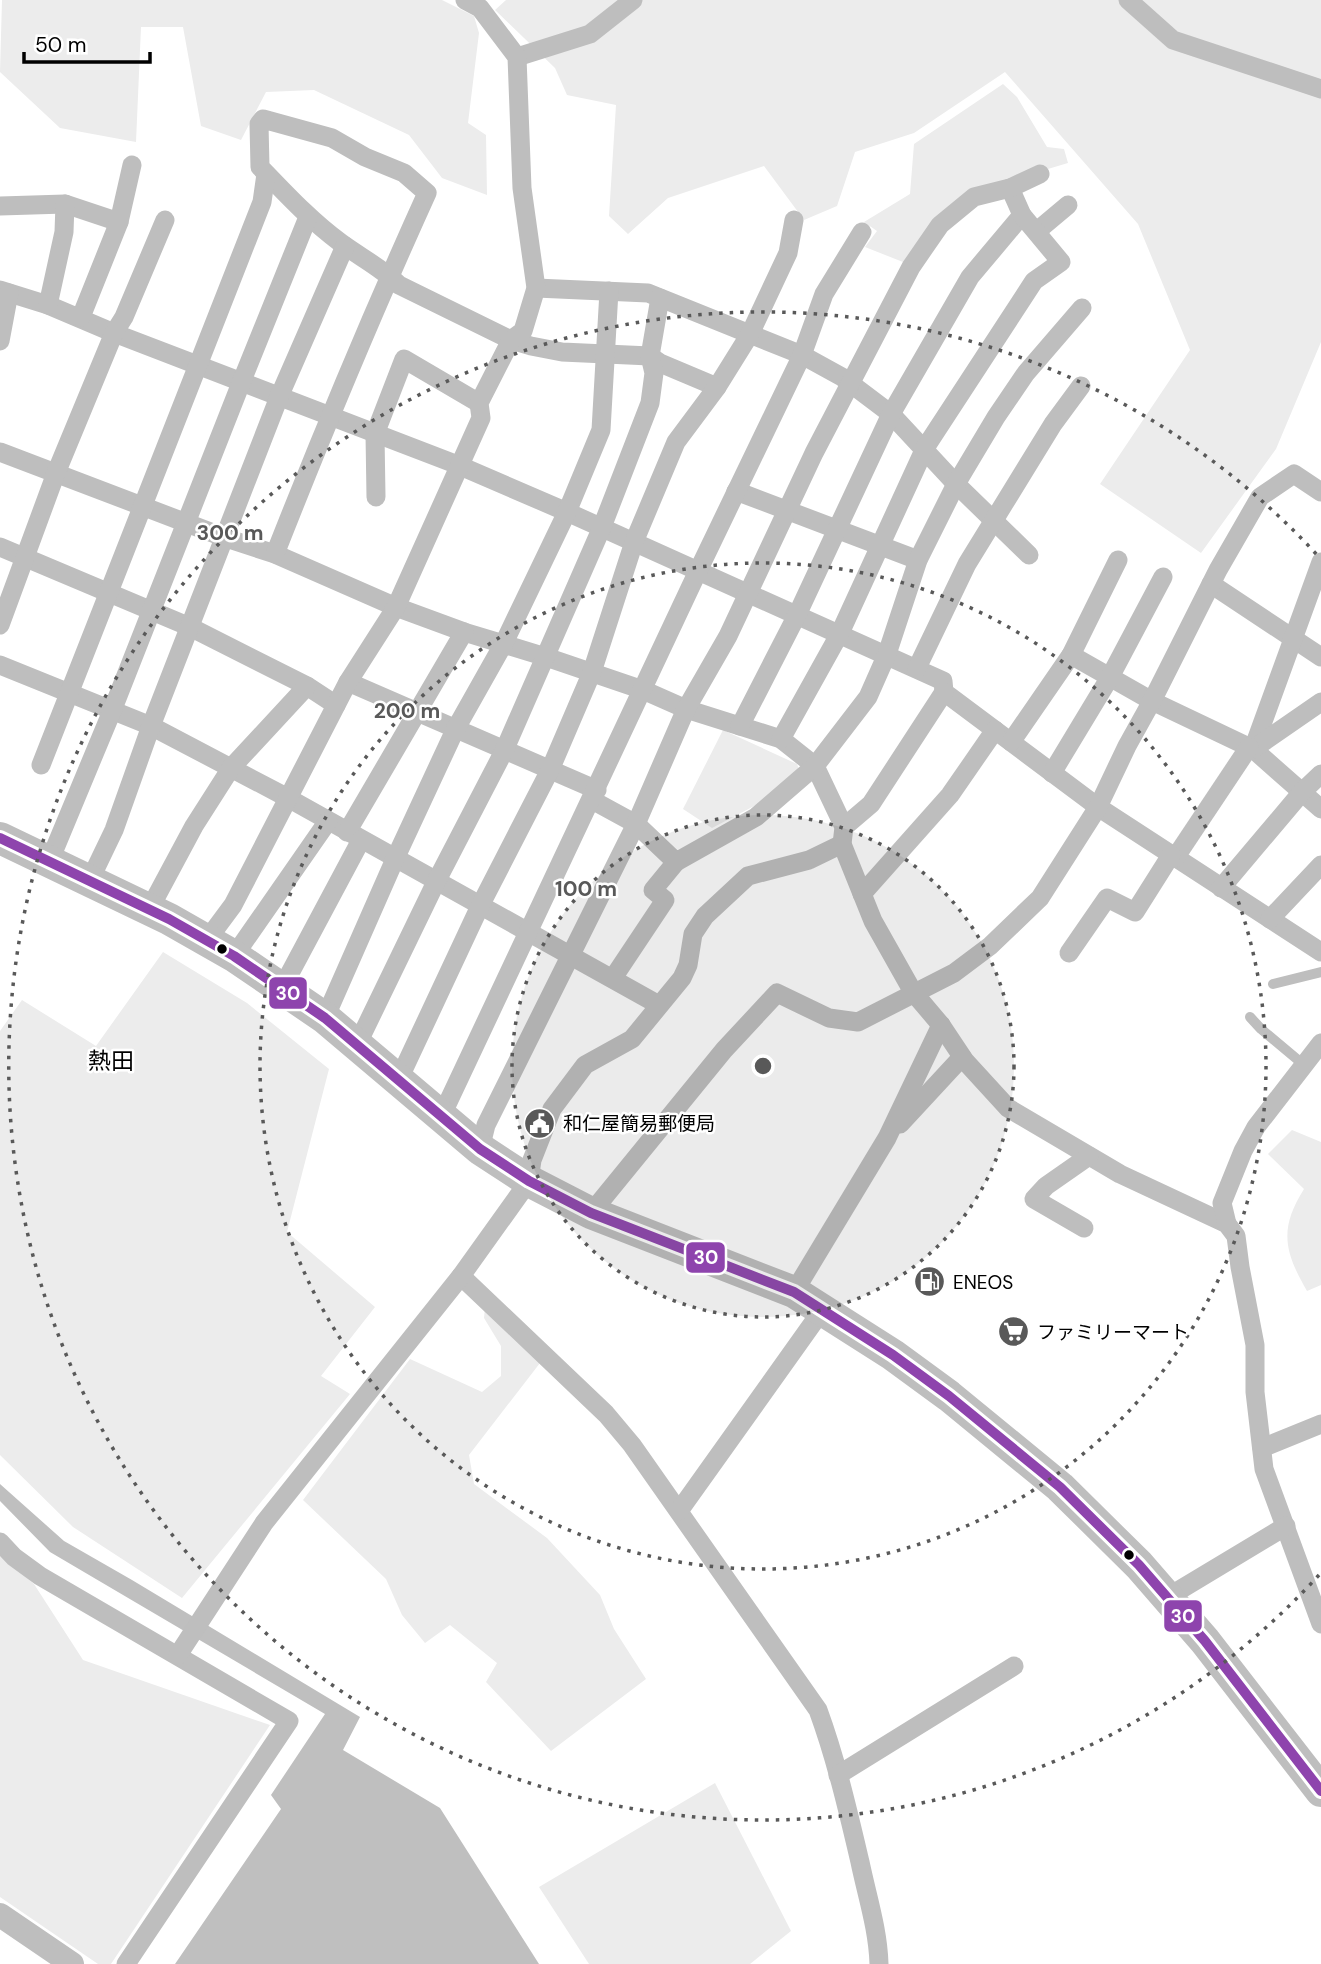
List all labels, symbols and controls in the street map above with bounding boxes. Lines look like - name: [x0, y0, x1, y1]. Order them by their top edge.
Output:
- scale bar: [24, 21, 150, 65]
- text: 50 m: [35, 31, 86, 59]
- text: 300 m: [197, 519, 263, 547]
- text: 200 m: [374, 697, 440, 725]
- text: 100 m: [555, 875, 617, 903]
- unlabelled marker: [215, 942, 229, 956]
- line badge: 30: [268, 976, 308, 1010]
- text: 30: [276, 981, 300, 1006]
- district label: 熱田: [88, 1046, 134, 1076]
- centre of rings: [751, 1054, 775, 1078]
- public building icon: 和仁屋簡易郵便局: [523, 1106, 557, 1140]
- place label: 和仁屋簡易郵便局: [563, 1111, 715, 1136]
- line badge: 30: [685, 1241, 726, 1274]
- text: 30: [694, 1245, 718, 1270]
- fuel station icon: ENEOS: [913, 1265, 947, 1299]
- place label: ENEOS: [953, 1270, 1013, 1295]
- supermarket icon: ファミリーマート: [997, 1315, 1031, 1349]
- place label: ファミリーマート: [1037, 1320, 1189, 1345]
- unlabelled marker: [1122, 1548, 1136, 1562]
- line badge: 30: [1163, 1599, 1203, 1633]
- text: 30: [1171, 1604, 1195, 1629]

